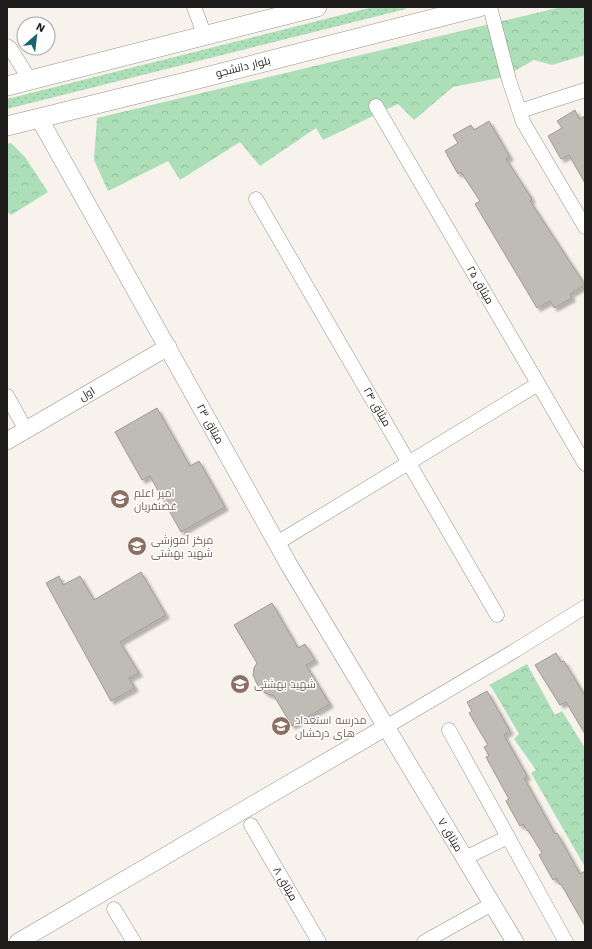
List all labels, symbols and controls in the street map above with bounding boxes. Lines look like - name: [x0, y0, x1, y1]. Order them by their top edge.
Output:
- north arrow: [16, 16, 56, 56]
- text: N: [34, 20, 47, 35]
- street label: بلوار دانشجو: [214, 54, 272, 80]
- street label: میثاق ۲۵: [464, 264, 496, 306]
- street label: اول: [77, 384, 97, 404]
- street label: میثاق ۲۴: [361, 385, 393, 429]
- street label: میثاق ۲۳: [194, 402, 226, 446]
- place label: امیر اعلم غضنفریان: [134, 487, 177, 513]
- school or university icon: امیر اعلم غضنفریان: [109, 488, 131, 510]
- place label: مرکز آموزشی شهید بهشتی: [151, 534, 213, 560]
- school or university icon: مرکز آموزشی شهید بهشتی: [126, 535, 148, 557]
- school or university icon: شهید بهشتی: [229, 673, 251, 695]
- place label: شهید بهشتی: [254, 678, 316, 691]
- place label: مدرسه استعداد های درخشان: [295, 714, 367, 740]
- school or university icon: مدرسه استعداد های درخشان: [270, 715, 292, 737]
- street label: میثاق ۷: [435, 816, 465, 854]
- street label: میثاق ۸: [270, 865, 300, 903]

